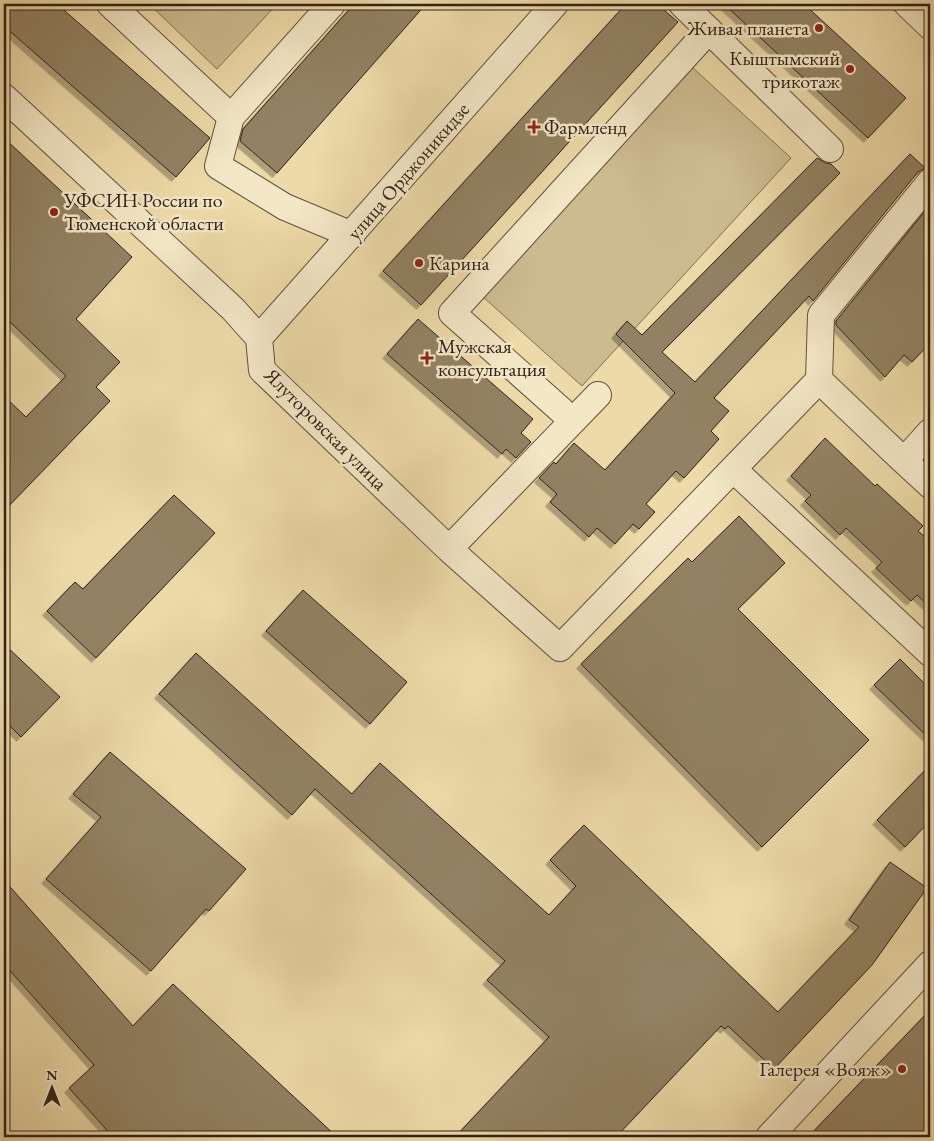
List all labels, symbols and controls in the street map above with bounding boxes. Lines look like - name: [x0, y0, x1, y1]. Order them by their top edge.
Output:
- place label: Живая планета: [686, 15, 809, 41]
- marker: Живая планета: [813, 22, 825, 34]
- place label: Кыштымский трикотаж: [729, 45, 840, 94]
- marker: Кыштымский трикотаж: [844, 63, 856, 75]
- street label: улица Орджоникидзе: [341, 97, 475, 245]
- place label: Фармленд: [544, 114, 627, 140]
- marker: Фармленд: [528, 121, 540, 133]
- place label: УФСИН России по Тюменской области: [63, 187, 224, 236]
- marker: УФСИН России по Тюменской области: [48, 206, 60, 218]
- place label: Карина: [429, 250, 490, 276]
- marker: Карина: [413, 257, 425, 269]
- place label: Мужская консультация: [438, 333, 546, 382]
- marker: Мужская консультация: [420, 351, 434, 365]
- street label: Ялуторовская улица: [258, 361, 393, 496]
- place label: Галерея «Вояж»: [759, 1056, 892, 1082]
- marker: Галерея «Вояж»: [896, 1063, 908, 1075]
- north arrow: [28, 1064, 78, 1114]
- text: N: [46, 1066, 58, 1084]

